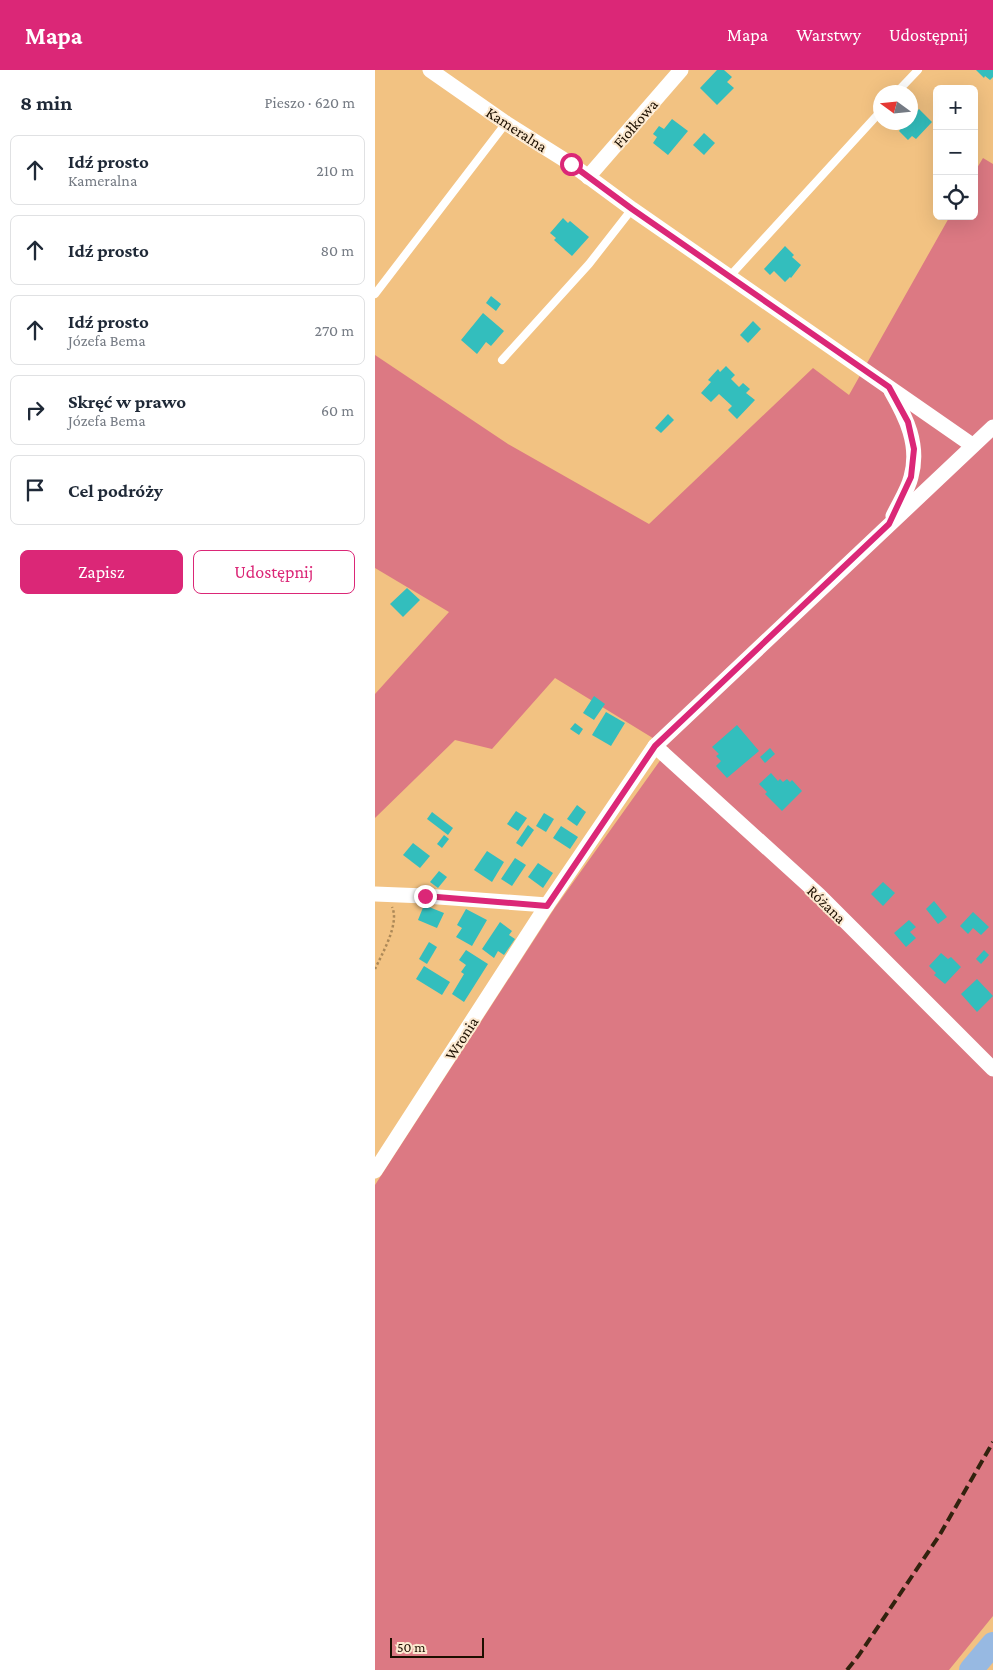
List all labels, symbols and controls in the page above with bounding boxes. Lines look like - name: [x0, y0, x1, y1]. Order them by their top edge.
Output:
- text: Mapa: [25, 22, 83, 49]
- text: Mapa: [727, 25, 768, 45]
- text: Warstwy: [796, 25, 861, 45]
- text: Udostępnij: [889, 25, 968, 45]
- north arrow: [873, 85, 918, 130]
- map controls: [933, 85, 978, 220]
- button: +: [933, 85, 978, 130]
- text: 8 min: [20, 91, 72, 115]
- text: Pieszo · 620 m: [265, 94, 355, 111]
- street label: Fiołkowa: [610, 95, 661, 151]
- street label: Kameralna: [483, 103, 551, 156]
- button: −: [933, 130, 978, 175]
- text: Idź prosto: [68, 151, 149, 172]
- route start: [560, 153, 583, 176]
- icon: ahead: [21, 156, 49, 184]
- text: 210 m: [316, 162, 354, 179]
- text: Kameralna: [68, 172, 137, 189]
- button: locate: [933, 175, 978, 220]
- icon: ahead: [21, 236, 49, 264]
- text: Idź prosto: [68, 240, 149, 261]
- text: 80 m: [320, 242, 354, 259]
- text: Idź prosto: [68, 311, 149, 332]
- icon: ahead: [21, 316, 49, 344]
- text: 270 m: [315, 322, 354, 339]
- text: Józefa Bema: [68, 332, 146, 349]
- text: Skręć w prawo: [68, 391, 186, 412]
- icon: right: [21, 396, 49, 424]
- text: 60 m: [321, 402, 354, 419]
- text: Józefa Bema: [68, 412, 146, 429]
- icon: arrive: [21, 476, 49, 504]
- text: Cel podróży: [68, 480, 163, 501]
- button: Zapisz: [20, 550, 183, 594]
- button: Udostępnij: [193, 550, 355, 594]
- street label: Różana: [804, 882, 850, 927]
- route end: [414, 885, 437, 908]
- street label: Wronia: [441, 1013, 482, 1063]
- scale bar: [390, 1635, 484, 1658]
- text: 50 m: [397, 1639, 425, 1655]

